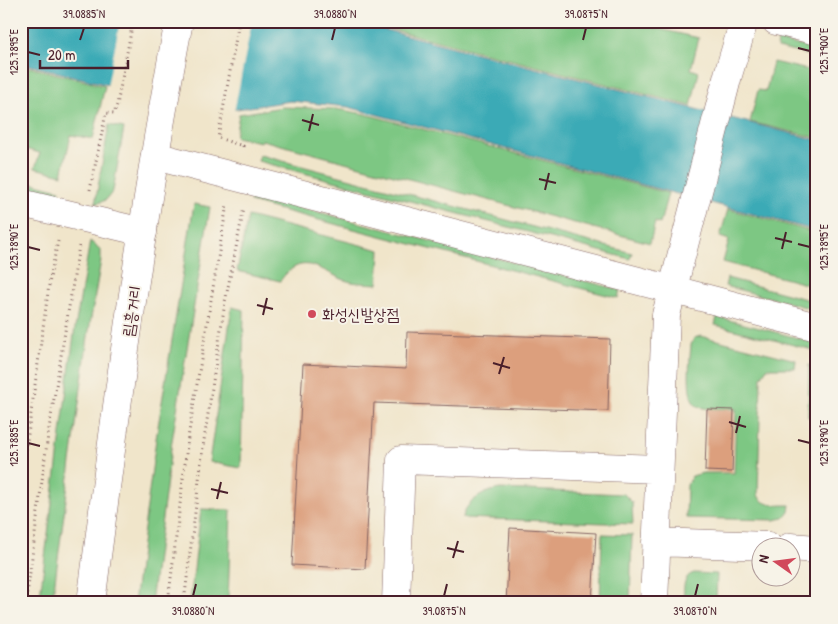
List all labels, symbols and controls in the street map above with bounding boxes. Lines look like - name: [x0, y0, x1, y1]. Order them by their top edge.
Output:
- text: 39.0885°N: [63, 5, 105, 22]
- text: 39.0880°N: [314, 5, 356, 22]
- text: 39.0875°N: [564, 5, 608, 22]
- text: 125.7900°E: [815, 27, 832, 74]
- text: 125.7895°E: [5, 28, 22, 75]
- scale bar: [40, 38, 128, 70]
- text: 20 m: [48, 44, 75, 65]
- text: 125.7890°E: [5, 223, 22, 270]
- text: 125.7895°E: [815, 223, 832, 270]
- street label: 림흥거리: [116, 284, 146, 338]
- place label: 화성신발상점: [322, 303, 399, 325]
- marker: 화성신발상점: [306, 308, 318, 320]
- text: 125.7885°E: [5, 419, 22, 467]
- text: 125.7890°E: [815, 419, 832, 466]
- north arrow: [750, 536, 800, 586]
- text: N: [753, 552, 773, 565]
- text: 39.0880°N: [172, 602, 214, 619]
- text: 39.0875°N: [422, 602, 466, 619]
- text: 39.0870°N: [673, 602, 717, 619]

